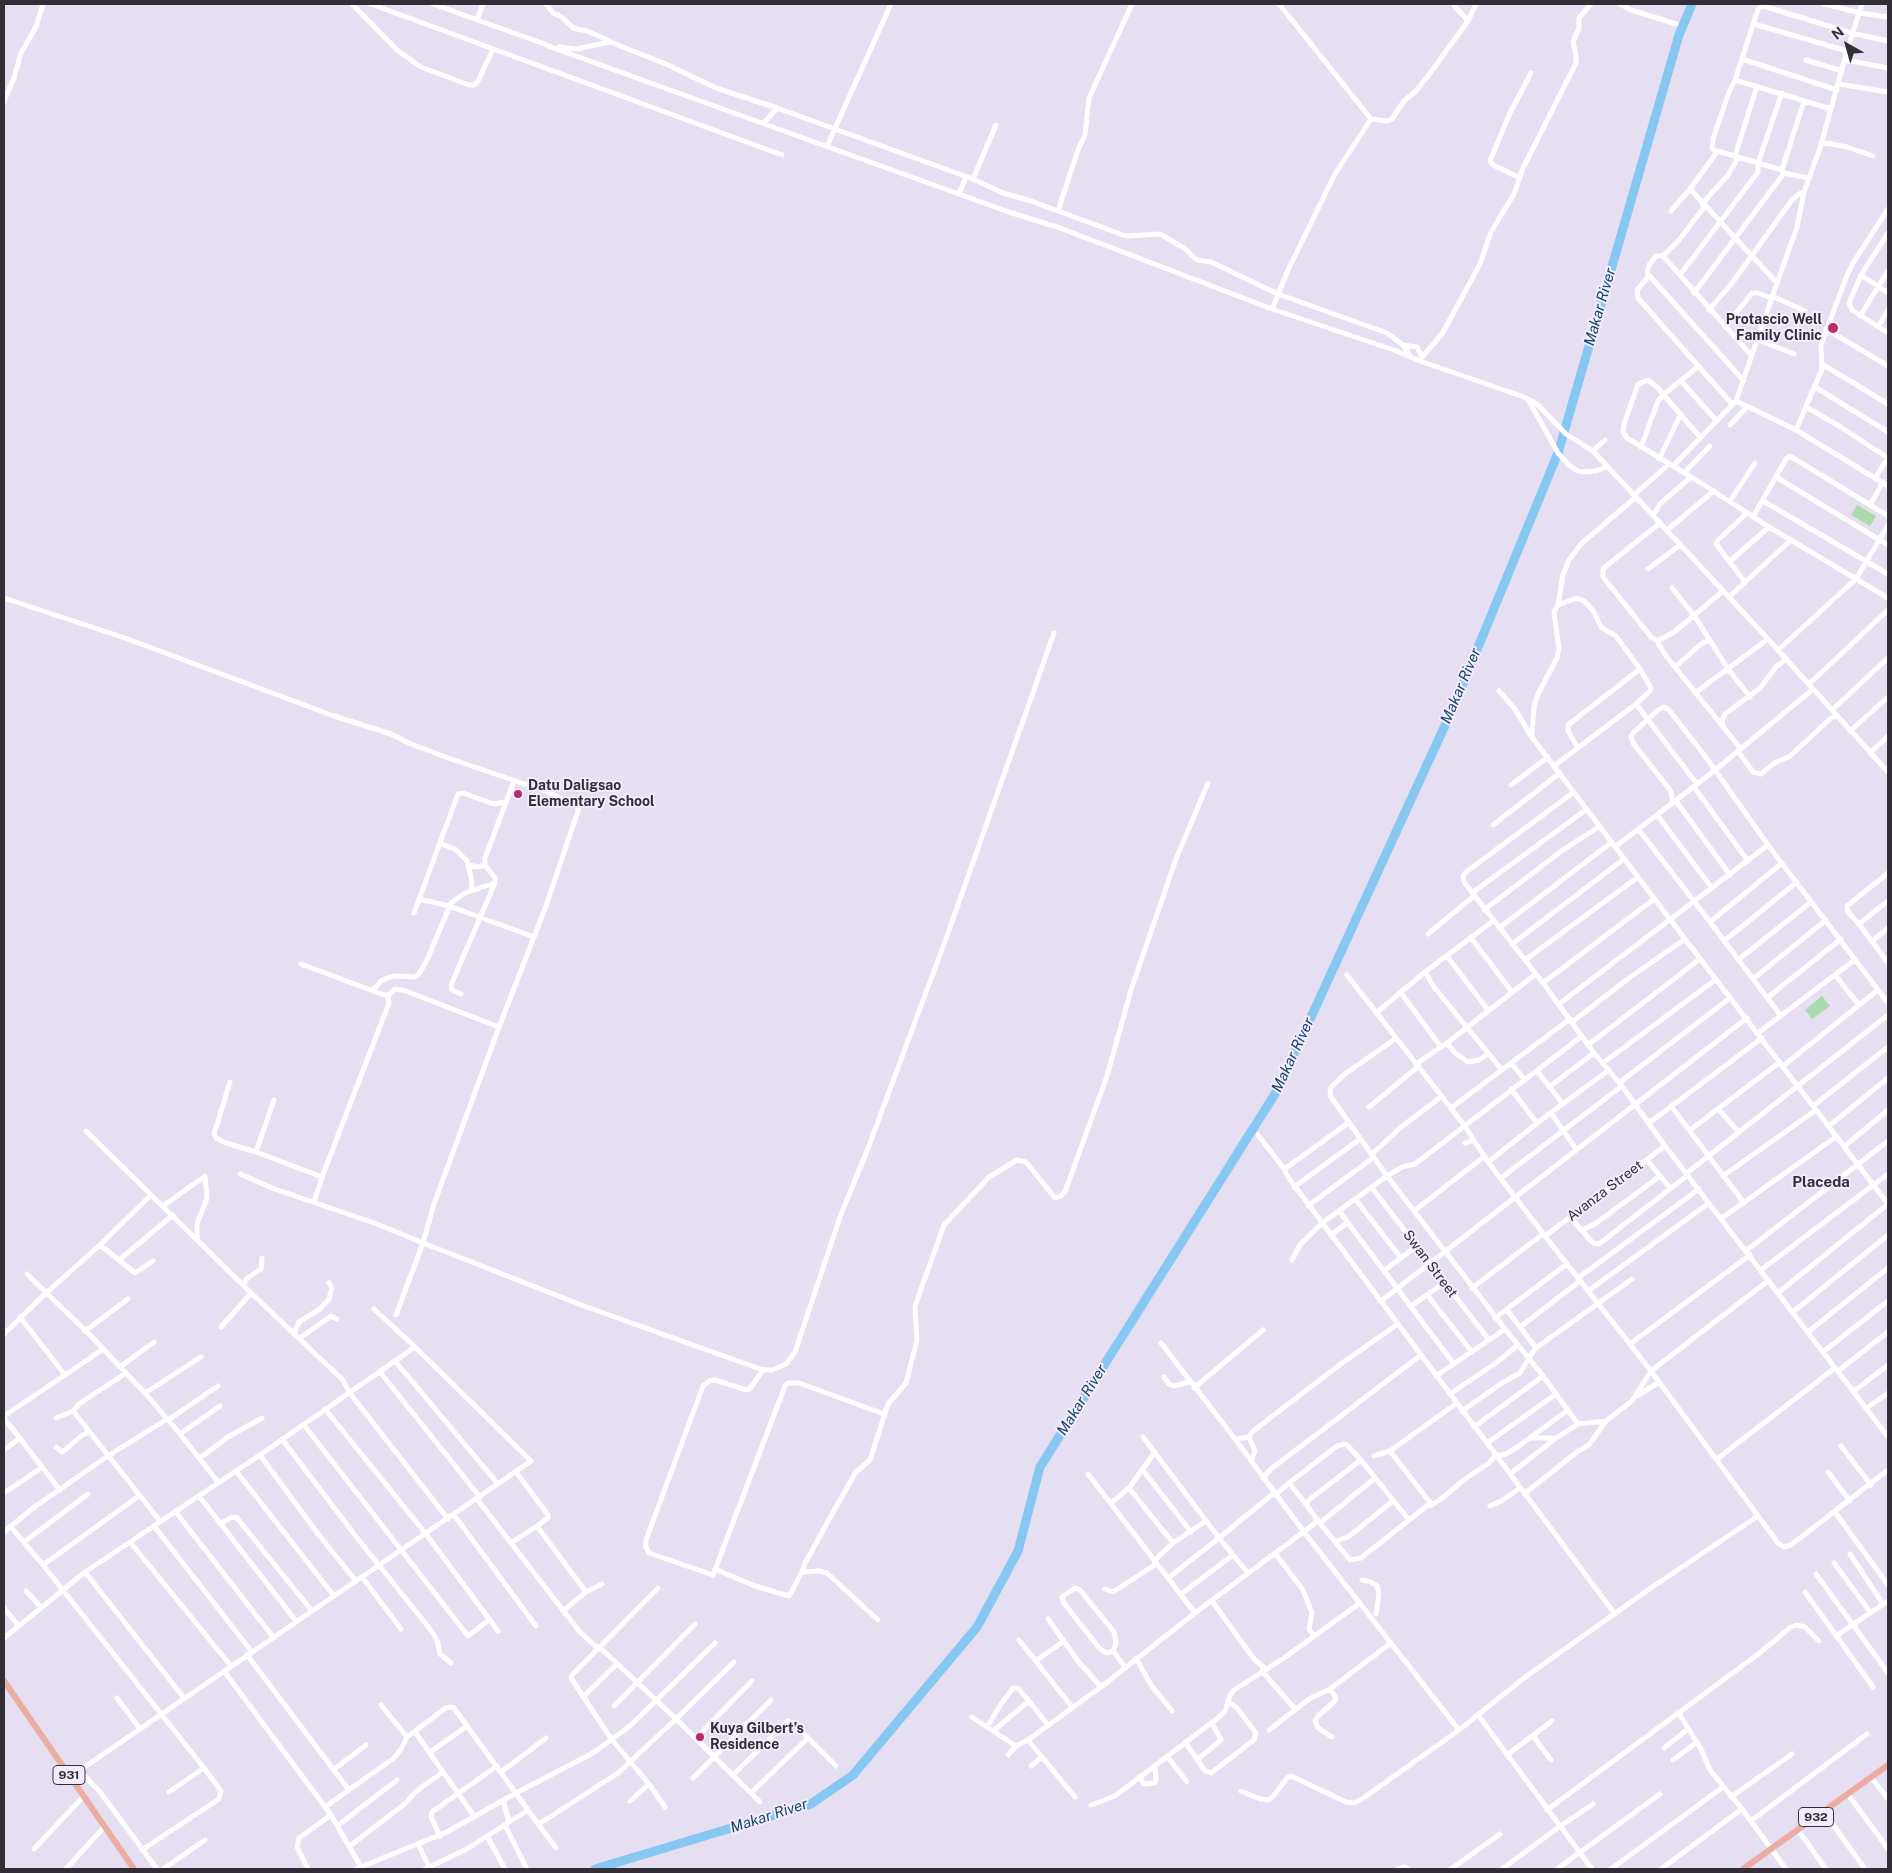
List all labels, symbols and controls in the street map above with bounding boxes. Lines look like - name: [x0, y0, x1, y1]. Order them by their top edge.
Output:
- north arrow: [1822, 20, 1872, 70]
- text: N: [1829, 24, 1847, 43]
- water label: Makar River: [1580, 266, 1620, 348]
- place label: Protascio Well Family Clinic: [1726, 312, 1822, 344]
- marker: Protascio Well Family Clinic: [1826, 321, 1840, 335]
- water label: Makar River: [1437, 646, 1485, 726]
- place label: Datu Daligsao Elementary School: [528, 778, 655, 810]
- marker: Datu Daligsao Elementary School: [512, 788, 524, 800]
- water label: Makar River: [1268, 1015, 1318, 1095]
- street label: Avanza Street: [1564, 1157, 1646, 1225]
- district label: Placeda: [1792, 1173, 1850, 1191]
- street label: Swan Street: [1399, 1227, 1461, 1301]
- water label: Makar River: [1053, 1361, 1111, 1439]
- place label: Kuya Gilbert’s Residence: [710, 1721, 804, 1754]
- marker: Kuya Gilbert’s Residence: [694, 1731, 706, 1743]
- road number: 931: [53, 1766, 85, 1784]
- water label: Makar River: [728, 1795, 810, 1837]
- road number: 932: [1798, 1808, 1834, 1826]

